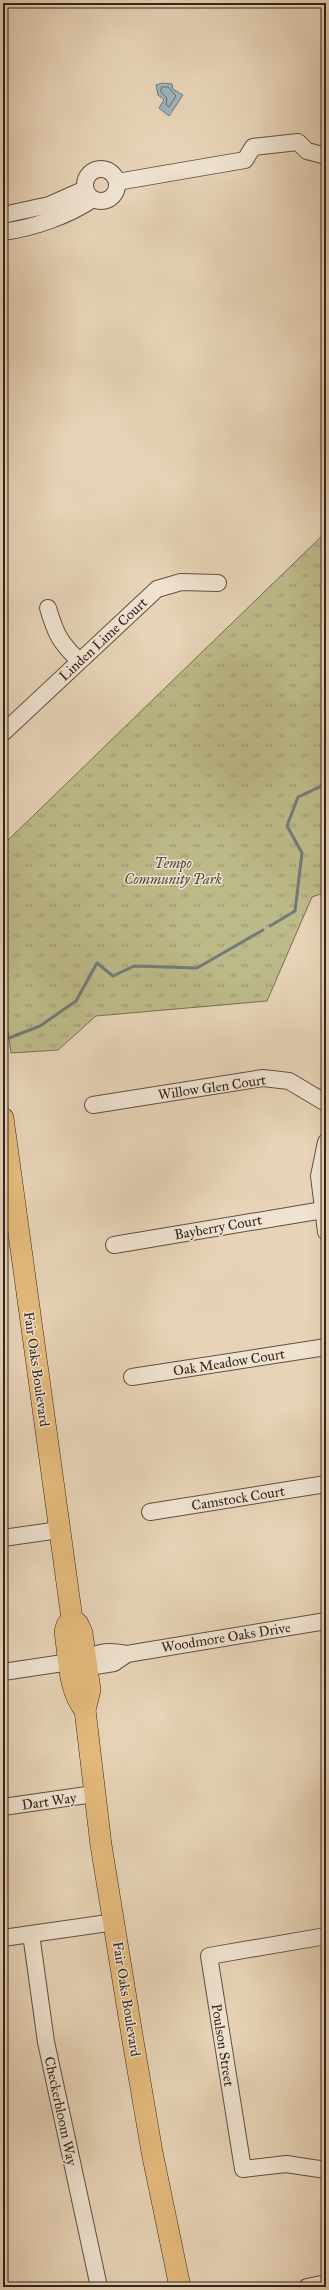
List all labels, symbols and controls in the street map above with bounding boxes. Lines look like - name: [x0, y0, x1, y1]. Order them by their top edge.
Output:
- street label: Linden Lime Court: [56, 594, 151, 685]
- park label: Tempo Community Park: [124, 855, 222, 888]
- street label: Willow Glen Court: [157, 1072, 267, 1103]
- street label: Bayberry Court: [173, 1211, 263, 1244]
- street label: Fair Oaks Boulevard: [20, 1310, 53, 1428]
- street label: Oak Meadow Court: [172, 1345, 286, 1380]
- street label: Camstock Court: [190, 1483, 286, 1514]
- street label: Woodmore Oaks Drive: [160, 1619, 292, 1656]
- street label: Dart Way: [21, 1789, 78, 1814]
- street label: Fair Oaks Boulevard: [109, 1940, 144, 2058]
- street label: Poulson Street: [208, 2002, 237, 2088]
- street label: Checkerbloom Way: [41, 2055, 80, 2168]

